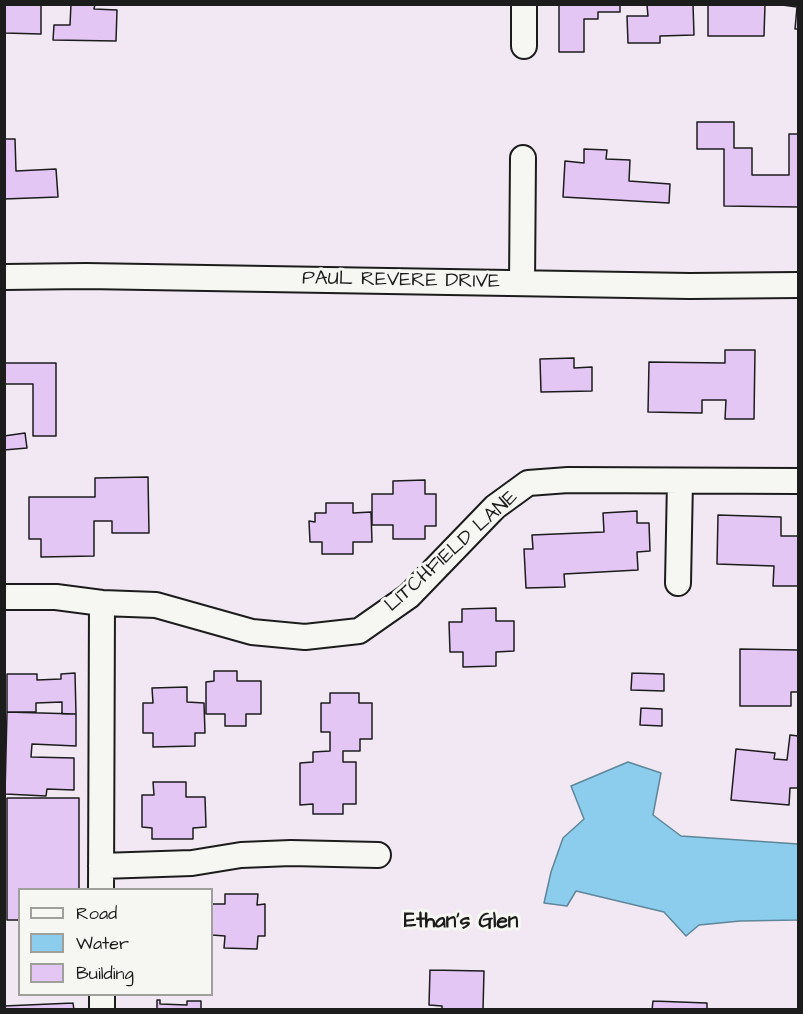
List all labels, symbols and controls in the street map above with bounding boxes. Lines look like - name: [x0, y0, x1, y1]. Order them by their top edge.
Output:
- street label: PAUL REVERE DRIVE: [302, 267, 500, 295]
- street label: LITCHFIELD LANE: [381, 486, 523, 618]
- legend: [18, 888, 213, 996]
- text: Road: [76, 901, 117, 926]
- district label: Ethan's Glen: [404, 910, 518, 936]
- text: Water: [76, 931, 129, 956]
- text: Building: [76, 961, 134, 986]

